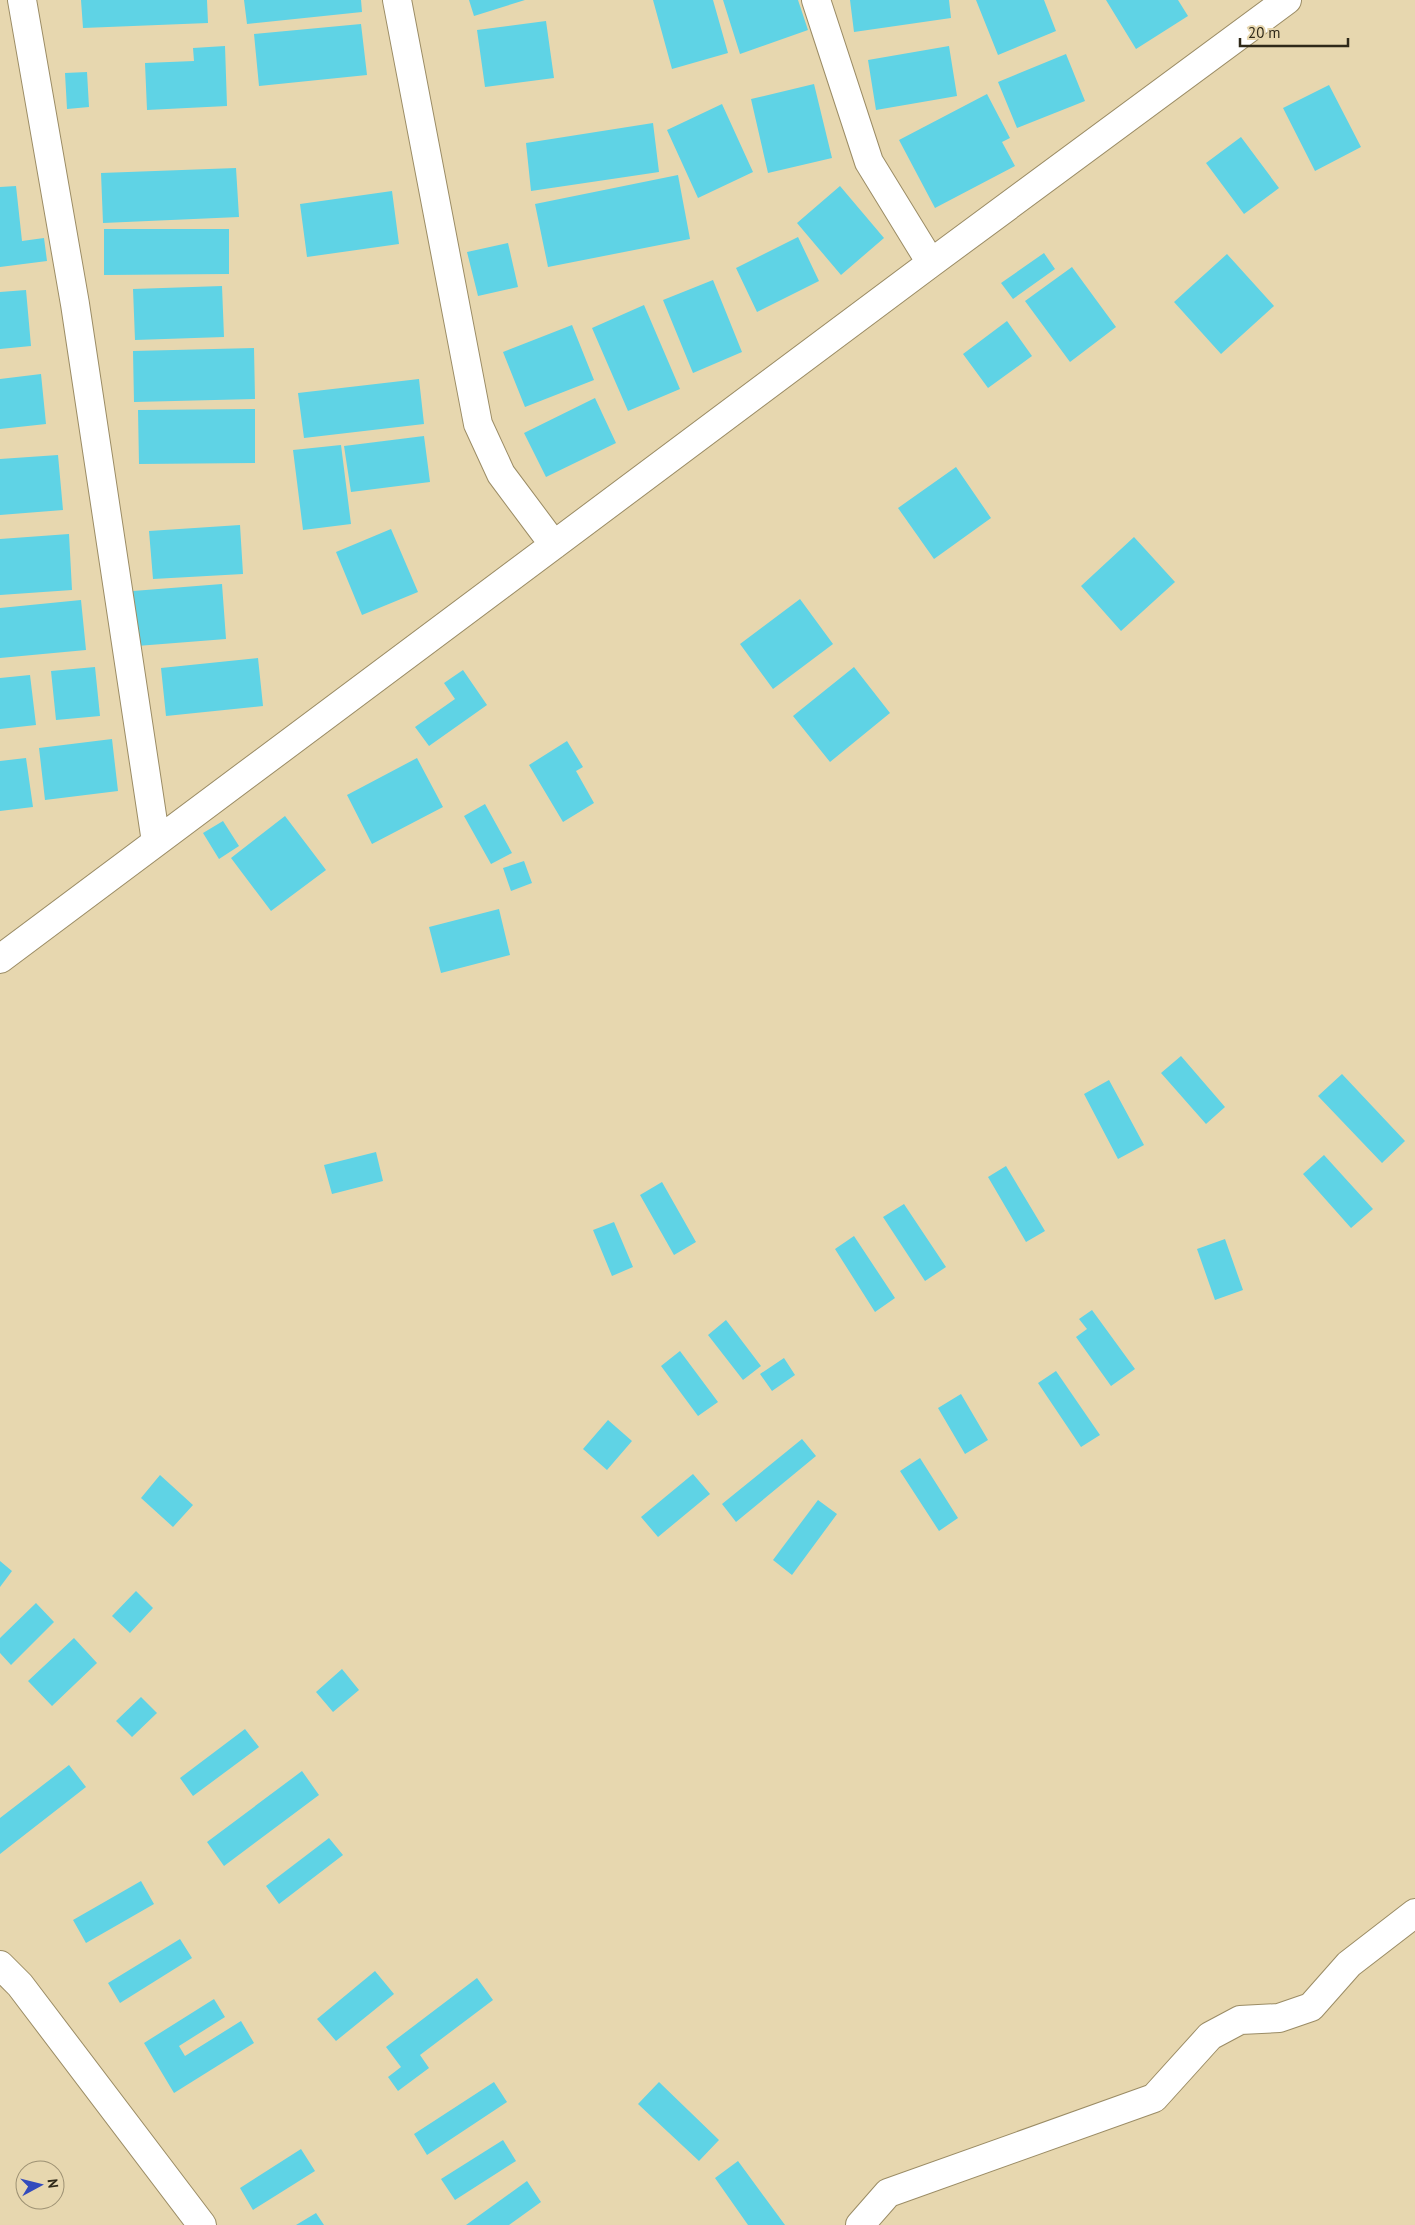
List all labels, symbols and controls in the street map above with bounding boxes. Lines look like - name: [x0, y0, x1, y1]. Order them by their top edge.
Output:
- scale bar: [1240, 15, 1348, 47]
- text: 20 m: [1248, 23, 1281, 42]
- north arrow: [15, 2160, 65, 2210]
- text: N: [43, 2178, 62, 2189]

